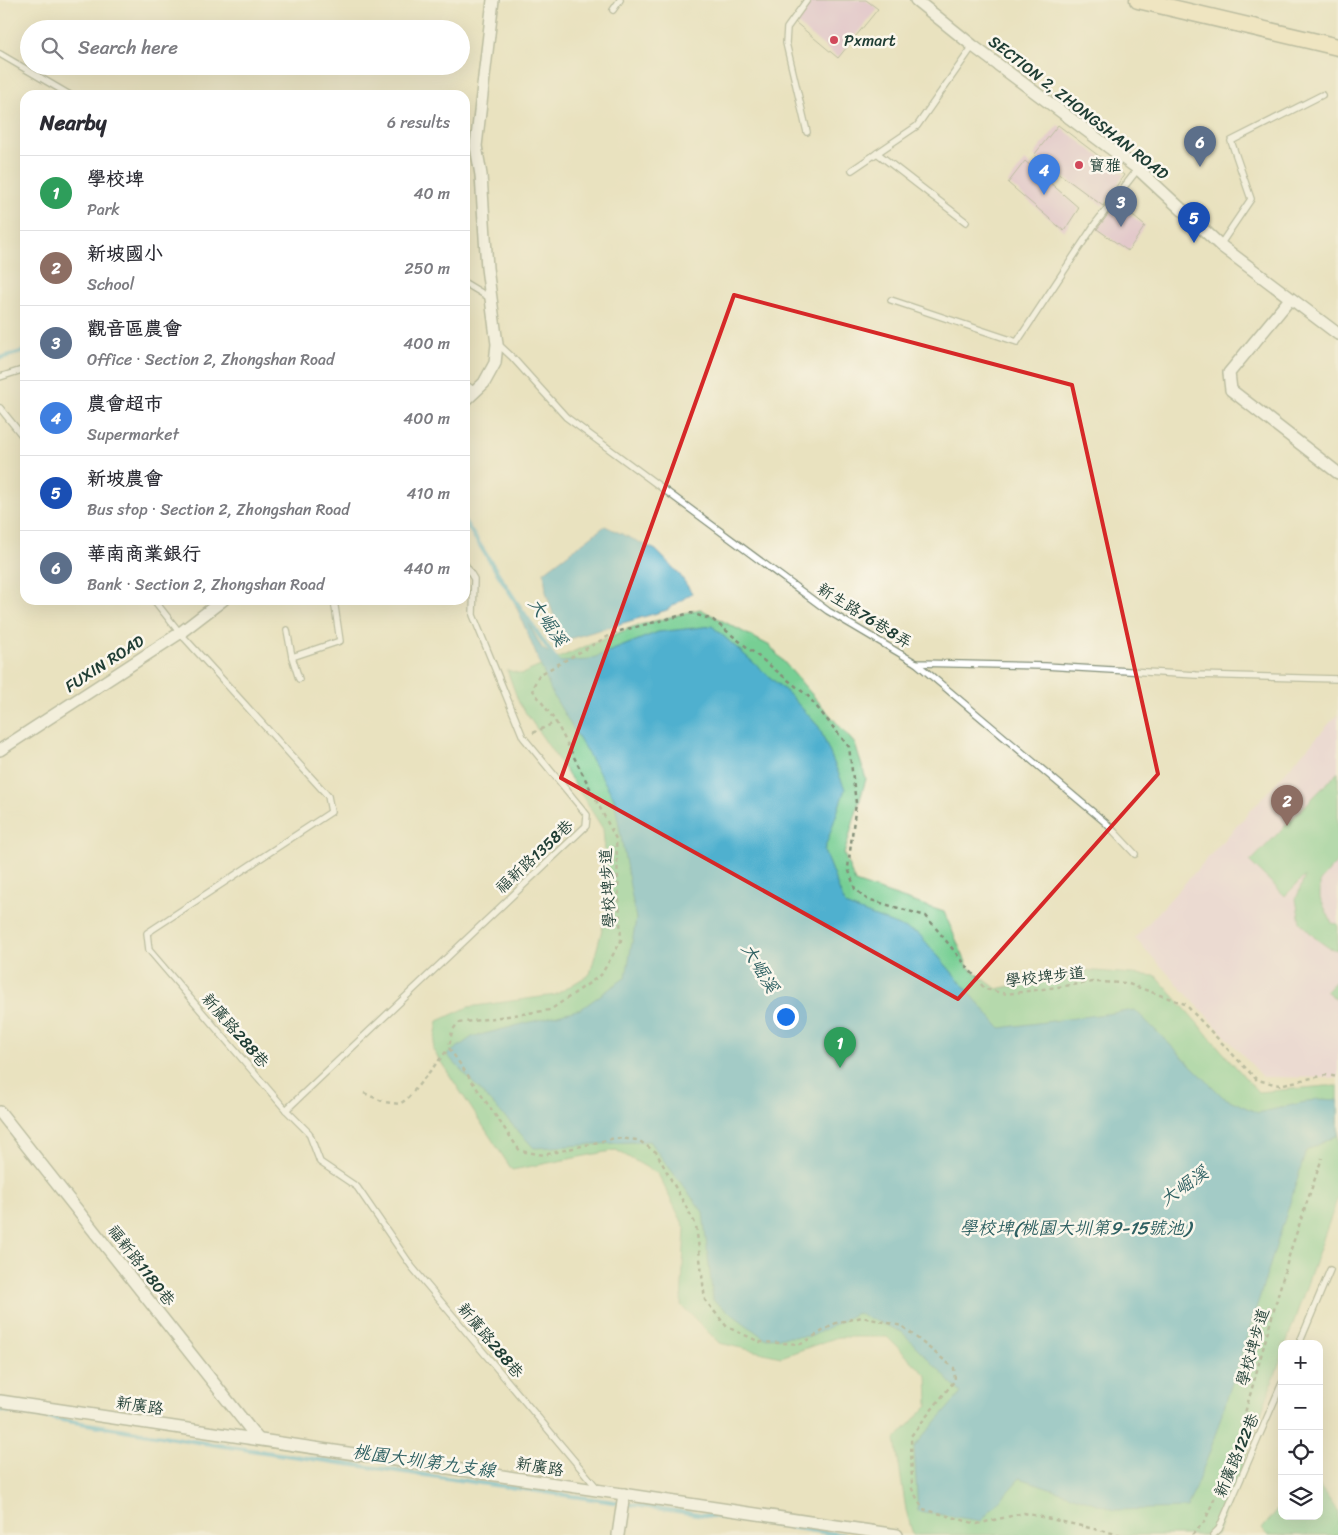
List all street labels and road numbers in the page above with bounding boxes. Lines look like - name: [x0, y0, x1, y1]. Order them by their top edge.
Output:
- street label: SECTION 2, ZHONGSHAN ROAD: [982, 27, 1176, 188]
- street label: 新生路76巷8弄: [811, 575, 918, 656]
- street label: FUXIN ROAD: [58, 626, 150, 700]
- street label: 福新路1358巷: [488, 812, 580, 901]
- street label: 學校埤步道: [591, 847, 624, 929]
- street label: 學校埤步道: [1004, 958, 1086, 995]
- street label: 新廣路288巷: [194, 986, 277, 1075]
- street label: 福新路1180巷: [100, 1218, 183, 1313]
- street label: 新廣路288巷: [450, 1296, 531, 1385]
- street label: 學校埤步道: [1228, 1305, 1277, 1390]
- street label: 新廣路: [114, 1388, 166, 1423]
- street label: 新廣路122巷: [1206, 1408, 1267, 1502]
- street label: 新廣路: [514, 1448, 566, 1485]

